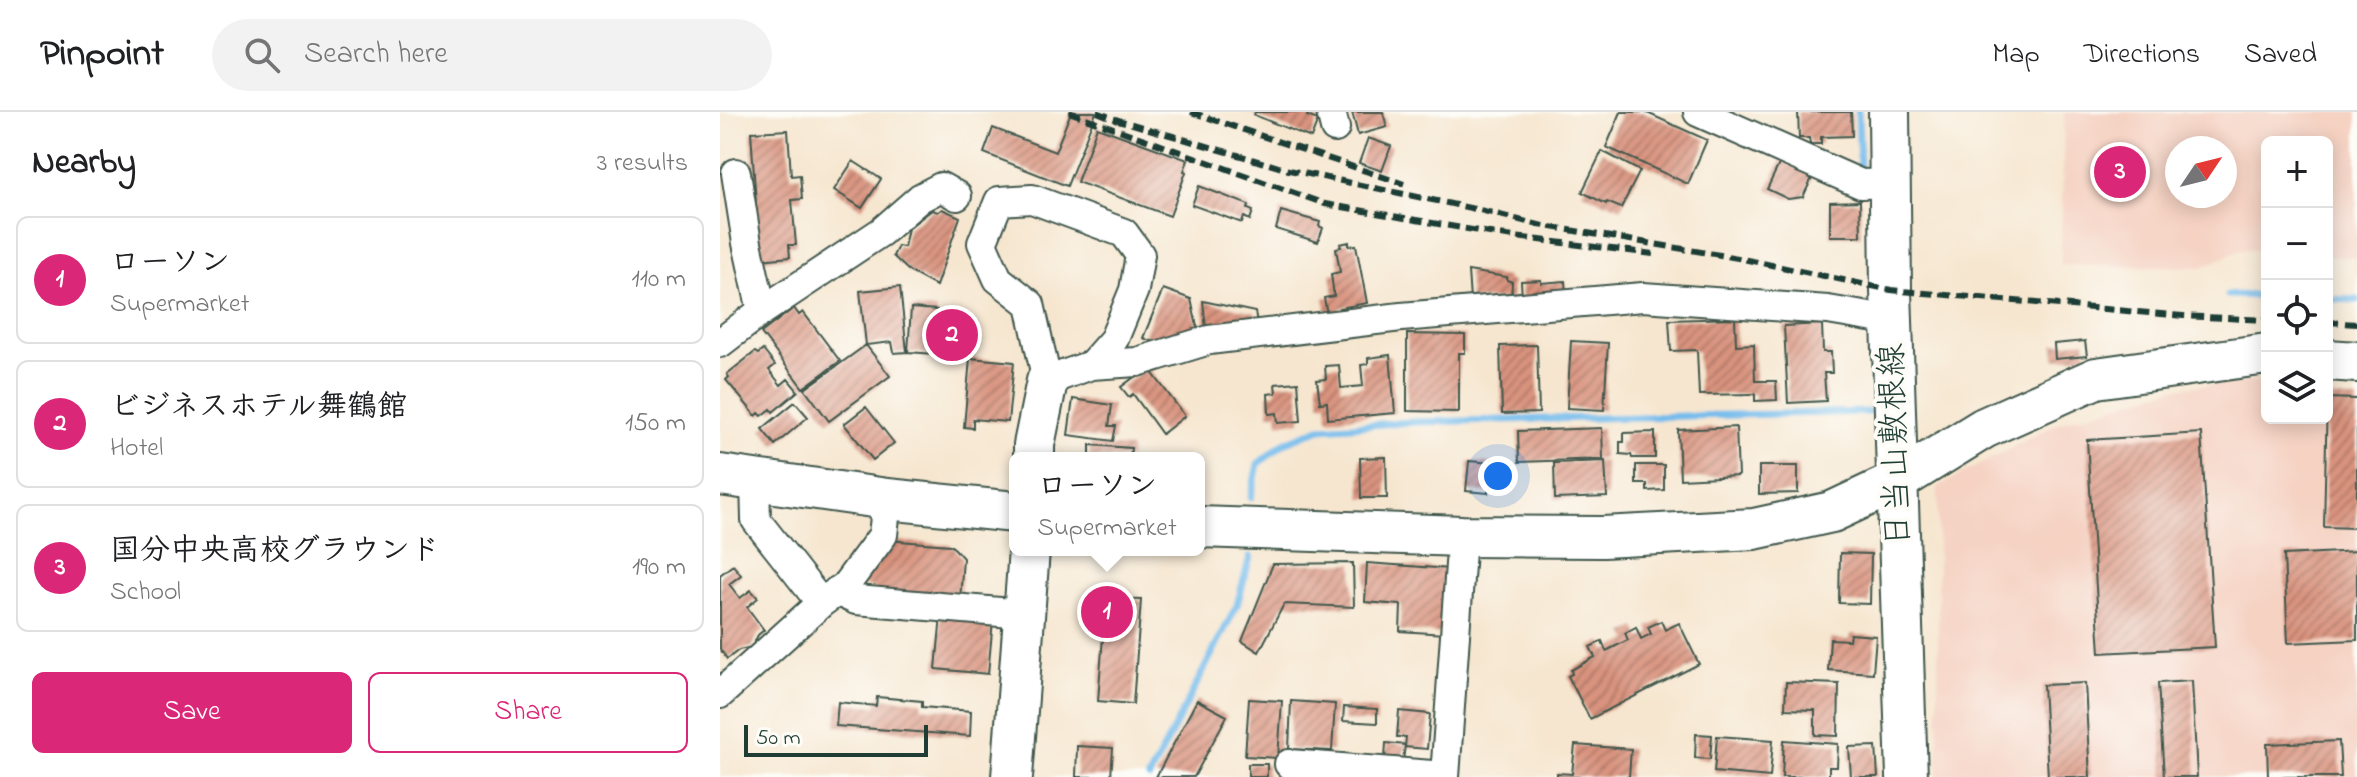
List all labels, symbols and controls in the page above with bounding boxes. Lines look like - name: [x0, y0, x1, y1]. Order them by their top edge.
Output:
- search box: [212, 19, 772, 91]
- text: Pinpoint: [40, 27, 164, 83]
- icon: search: [240, 33, 284, 77]
- text: Search here: [304, 33, 448, 77]
- text: Map: [1992, 35, 2040, 76]
- text: Directions: [2084, 35, 2200, 76]
- text: Saved: [2244, 35, 2317, 76]
- north arrow: [2165, 136, 2237, 208]
- map controls: [2261, 136, 2333, 424]
- button: +: [2261, 136, 2333, 208]
- text: Nearby: [32, 139, 136, 189]
- pin: 3: [2094, 142, 2146, 202]
- text: 3 results: [597, 145, 688, 183]
- button: −: [2261, 208, 2333, 280]
- text: ローソン: [110, 242, 230, 286]
- text: 1: [56, 261, 64, 299]
- text: 110 m: [632, 261, 686, 299]
- button: locate: [2261, 280, 2333, 352]
- text: Supermarket: [110, 286, 249, 324]
- pin: 2: [926, 305, 978, 365]
- street label: 日当山敷根線: [1868, 342, 1926, 548]
- button: layers: [2261, 352, 2333, 424]
- text: ビジネスホテル舞鶴館: [110, 386, 407, 430]
- text: 2: [54, 405, 66, 443]
- text: 150 m: [625, 405, 686, 443]
- text: Hotel: [110, 430, 163, 468]
- popup: [1009, 452, 1205, 556]
- your location: [1478, 456, 1518, 496]
- text: ローソン: [1037, 466, 1157, 510]
- text: Supermarket: [1037, 510, 1177, 548]
- text: 国分中央高校グラウンド: [110, 530, 440, 574]
- text: 3: [55, 549, 65, 587]
- text: 190 m: [632, 549, 686, 587]
- text: School: [110, 574, 181, 612]
- pin: 1: [1081, 582, 1133, 642]
- button: Save: [32, 672, 352, 753]
- button: Share: [368, 672, 688, 753]
- scale bar: [744, 721, 928, 757]
- text: 50 m: [756, 723, 801, 755]

